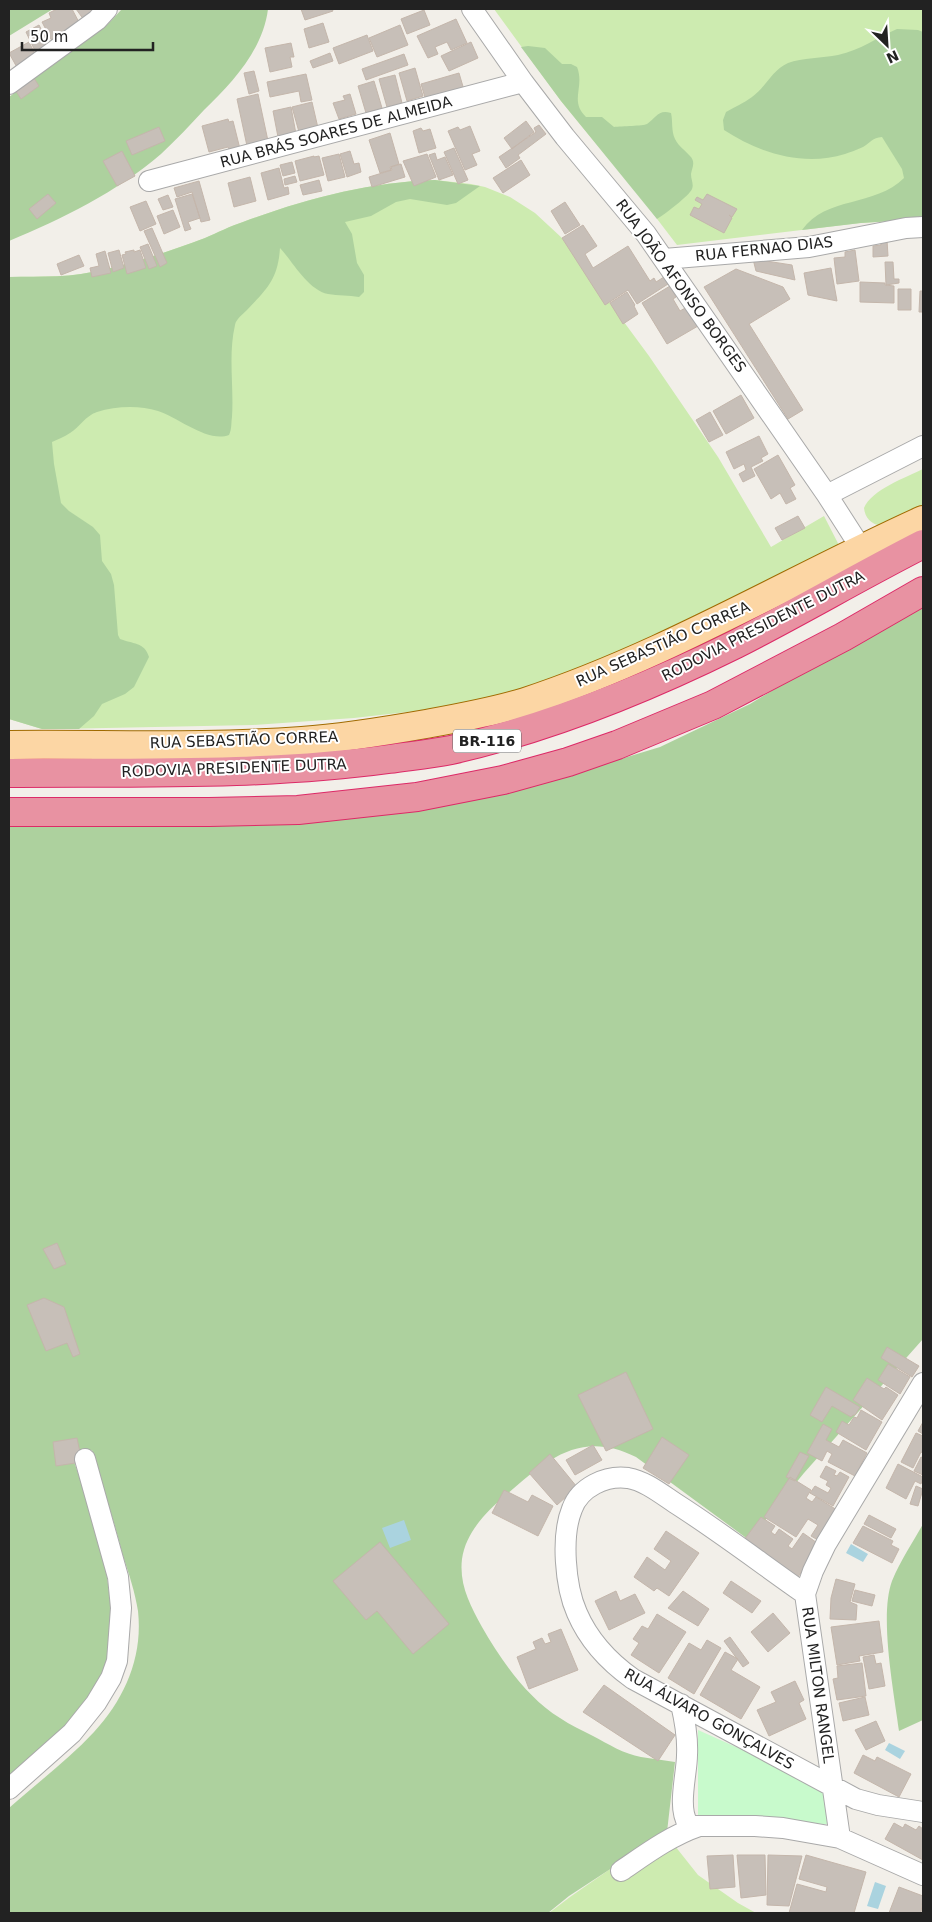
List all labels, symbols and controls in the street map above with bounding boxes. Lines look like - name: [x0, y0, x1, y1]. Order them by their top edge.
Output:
- scale bar: [22, 20, 154, 52]
- north arrow: [862, 20, 912, 70]
- text: 50 m: [30, 28, 68, 46]
- text: N: [884, 47, 901, 67]
- street label: RUA BRÁS SOARES DE ALMEIDA: [218, 91, 455, 172]
- street label: RUA JOÃO AFONSO BORGES: [612, 195, 751, 376]
- street label: RUA FERNAO DIAS: [694, 233, 834, 265]
- street label: RODOVIA PRESIDENTE DUTRA: [659, 566, 868, 685]
- street label: RUA SEBASTIÃO CORREA: [573, 596, 753, 691]
- street label: RUA SEBASTIÃO CORREA: [149, 727, 339, 752]
- road number: BR-116: [453, 729, 521, 752]
- street label: RODOVIA PRESIDENTE DUTRA: [121, 755, 348, 781]
- street label: RUA MILTON RANGEL: [798, 1606, 838, 1765]
- street label: RUA ÁLVARO GONÇALVES: [621, 1664, 798, 1773]

